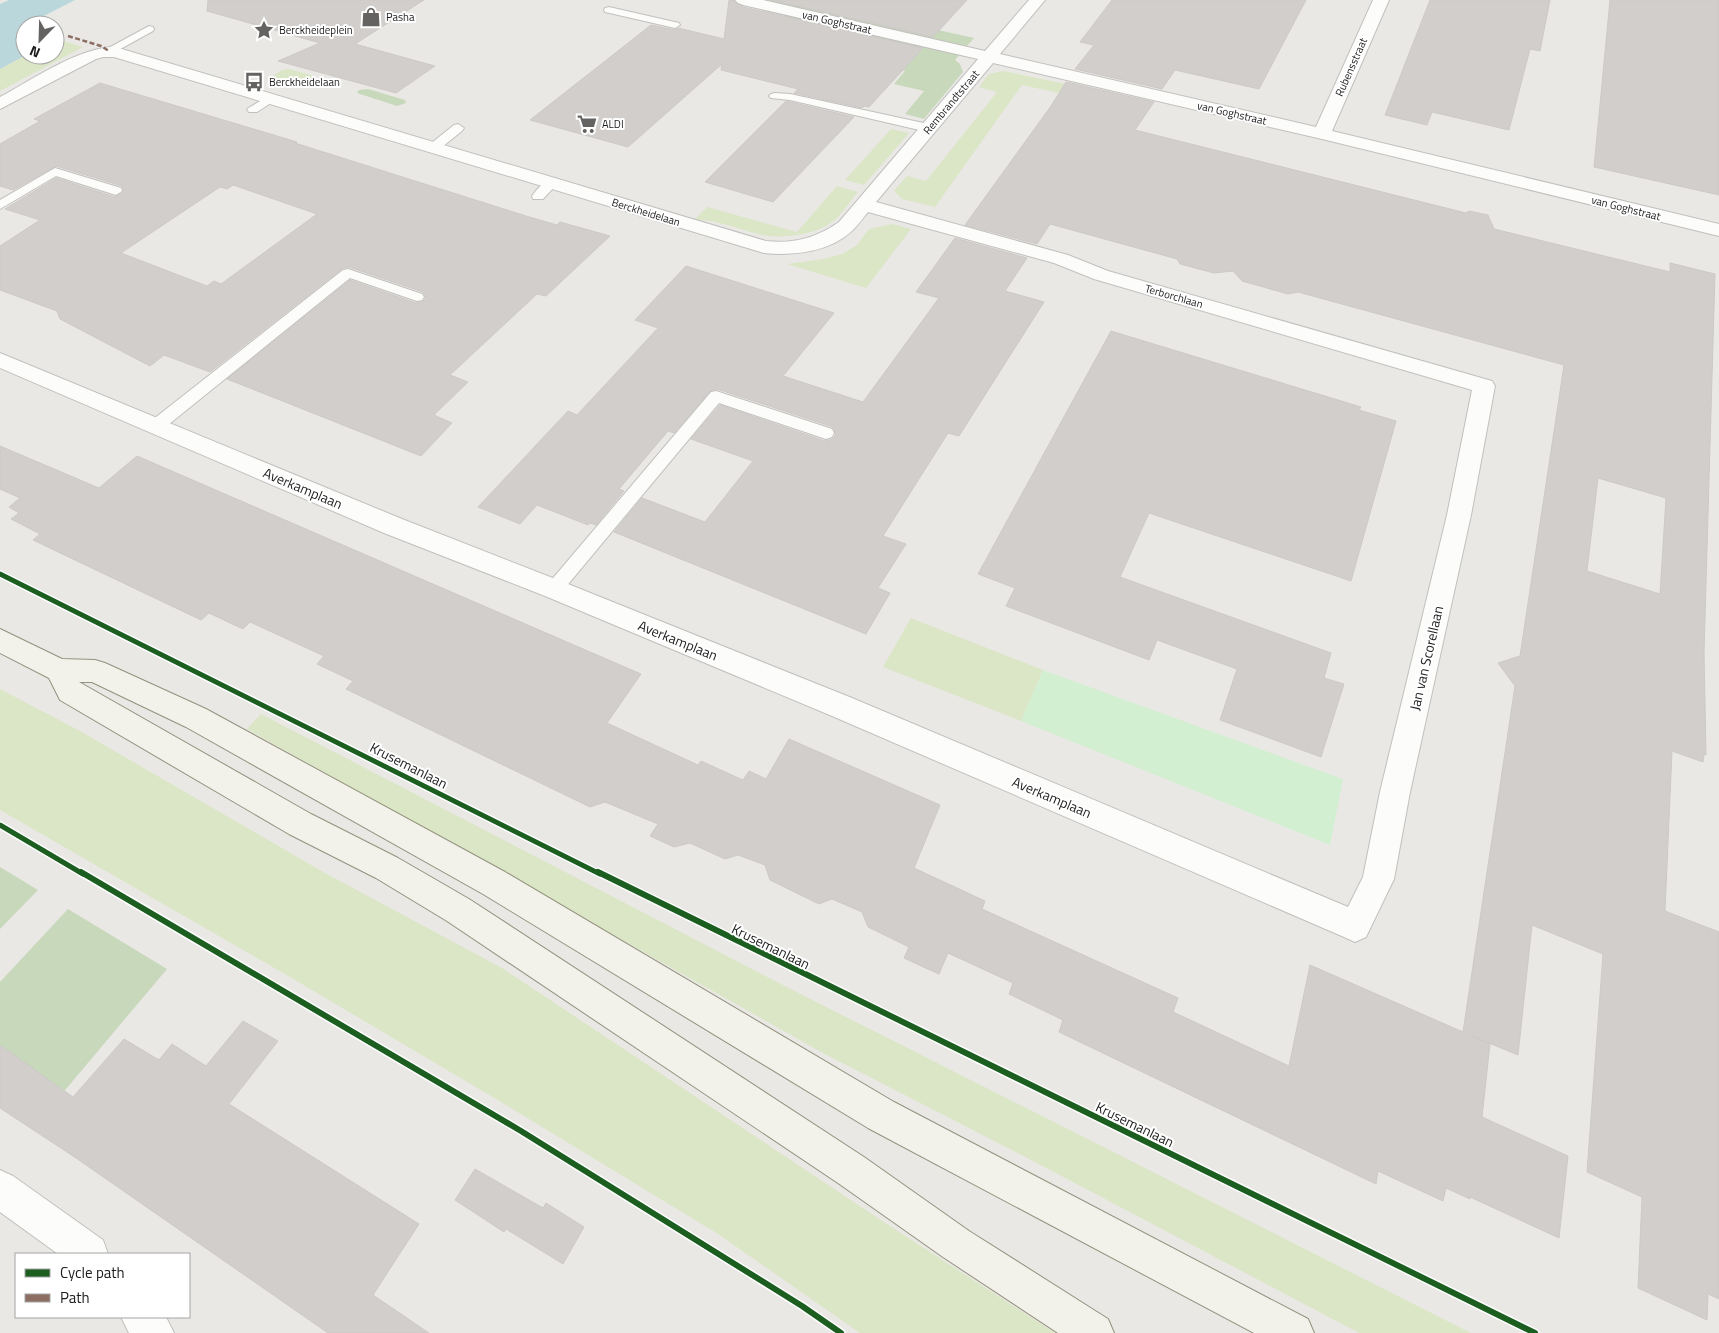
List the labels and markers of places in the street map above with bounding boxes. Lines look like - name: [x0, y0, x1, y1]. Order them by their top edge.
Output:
- shop icon: Pasha: [360, 6, 382, 28]
- place label: Pasha: [386, 9, 415, 25]
- place icon: Berckheideplein: [253, 19, 275, 41]
- place label: Berckheideplein: [279, 22, 353, 38]
- bus stop icon: Berckheidelaan: [243, 71, 265, 93]
- place label: Berckheidelaan: [269, 74, 340, 90]
- supermarket icon: ALDI: [576, 113, 598, 135]
- place label: ALDI: [602, 116, 624, 132]

